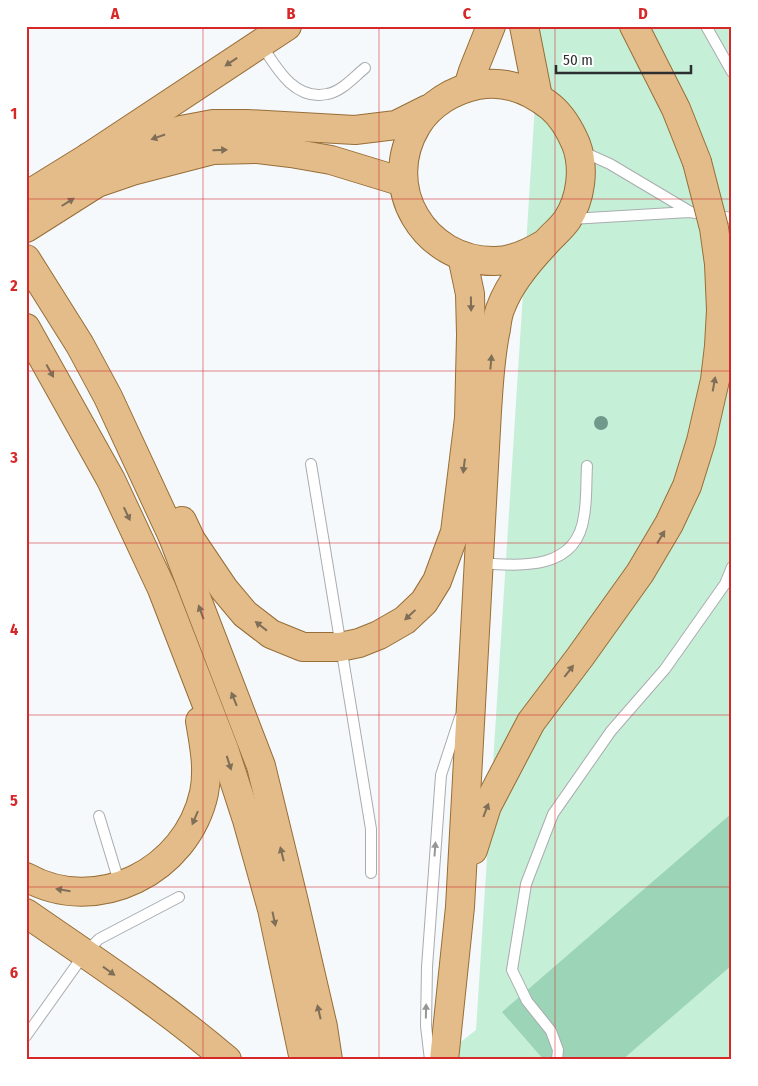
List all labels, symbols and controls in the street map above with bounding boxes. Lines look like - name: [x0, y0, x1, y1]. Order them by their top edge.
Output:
- text: A: [110, 4, 120, 23]
- text: B: [287, 4, 296, 23]
- text: C: [463, 4, 472, 23]
- text: D: [638, 4, 648, 23]
- scale bar: [556, 42, 690, 74]
- text: 50 m: [563, 51, 593, 69]
- one-way arrow: [225, 57, 238, 67]
- text: 1: [11, 104, 17, 123]
- one-way arrow: [150, 134, 165, 142]
- one-way arrow: [212, 146, 228, 154]
- one-way arrow: [61, 197, 74, 207]
- text: 2: [9, 276, 18, 295]
- one-way arrow: [467, 296, 475, 312]
- one-way arrow: [487, 354, 495, 370]
- one-way arrow: [46, 364, 54, 378]
- one-way arrow: [710, 376, 718, 392]
- text: 3: [9, 448, 18, 467]
- one-way arrow: [460, 459, 468, 475]
- one-way arrow: [123, 507, 131, 521]
- one-way arrow: [657, 531, 666, 544]
- one-way arrow: [197, 604, 205, 619]
- one-way arrow: [404, 609, 416, 621]
- text: 4: [10, 620, 18, 639]
- one-way arrow: [255, 621, 268, 632]
- one-way arrow: [564, 665, 575, 678]
- one-way arrow: [230, 691, 238, 706]
- one-way arrow: [225, 756, 233, 771]
- text: 5: [10, 791, 18, 810]
- one-way arrow: [482, 802, 490, 817]
- one-way arrow: [191, 811, 199, 825]
- one-way arrow: [432, 841, 440, 857]
- one-way arrow: [278, 846, 286, 861]
- one-way arrow: [54, 886, 70, 894]
- one-way arrow: [270, 912, 278, 927]
- text: 6: [10, 963, 18, 982]
- one-way arrow: [102, 966, 116, 976]
- one-way arrow: [422, 1003, 430, 1019]
- one-way arrow: [315, 1004, 323, 1019]

